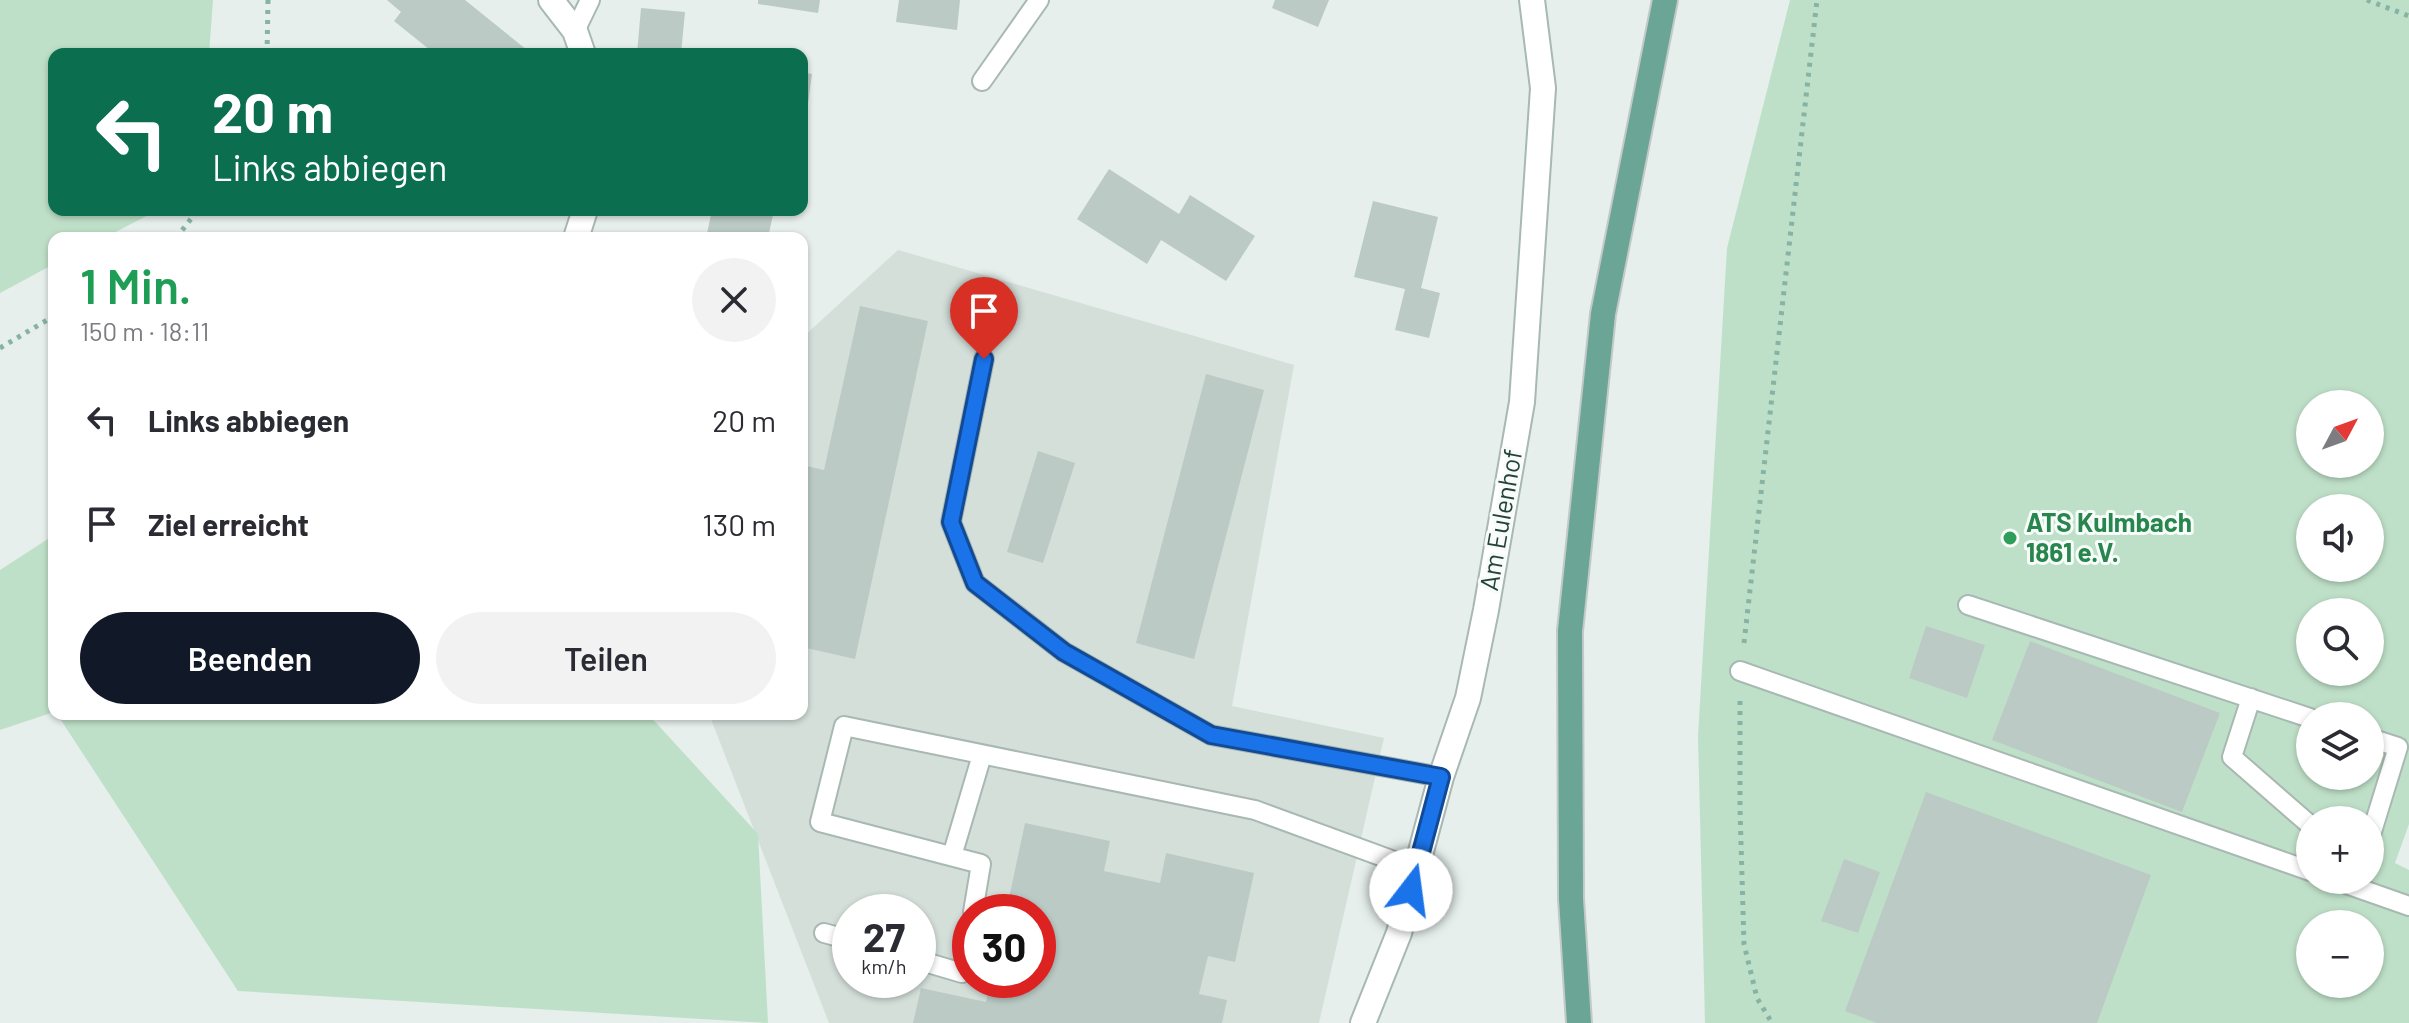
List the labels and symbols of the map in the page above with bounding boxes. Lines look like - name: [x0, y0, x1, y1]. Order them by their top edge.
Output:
- pin: [950, 277, 1018, 359]
- north arrow: [2296, 390, 2384, 478]
- street label: Am Eulenhof: [1472, 447, 1527, 593]
- place label: ATS Kulmbach 1861 e.V.: [2026, 506, 2192, 567]
- marker: ATS Kulmbach 1861 e.V.: [2001, 529, 2019, 547]
- position arrow: [1369, 848, 1453, 932]
- speed limit sign: 30: [952, 894, 1056, 998]

